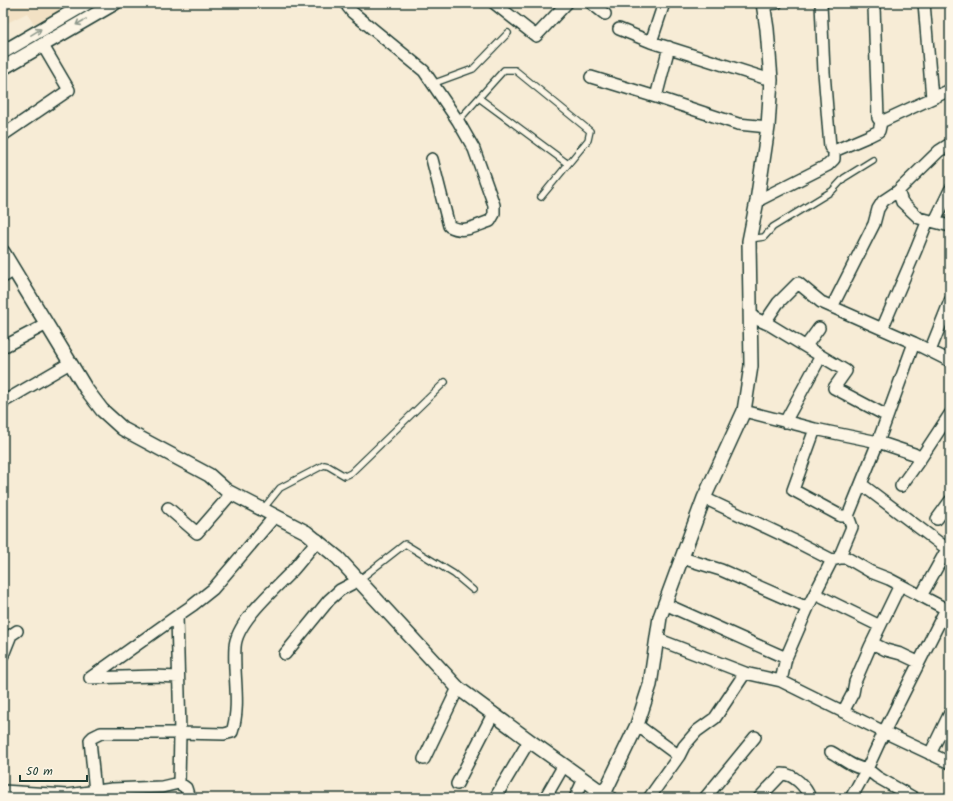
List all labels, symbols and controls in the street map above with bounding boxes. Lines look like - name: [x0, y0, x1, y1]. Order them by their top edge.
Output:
- one-way arrow: [75, 19, 87, 27]
- one-way arrow: [30, 28, 42, 36]
- scale bar: [20, 757, 87, 783]
- text: 50 m: [26, 762, 53, 781]

